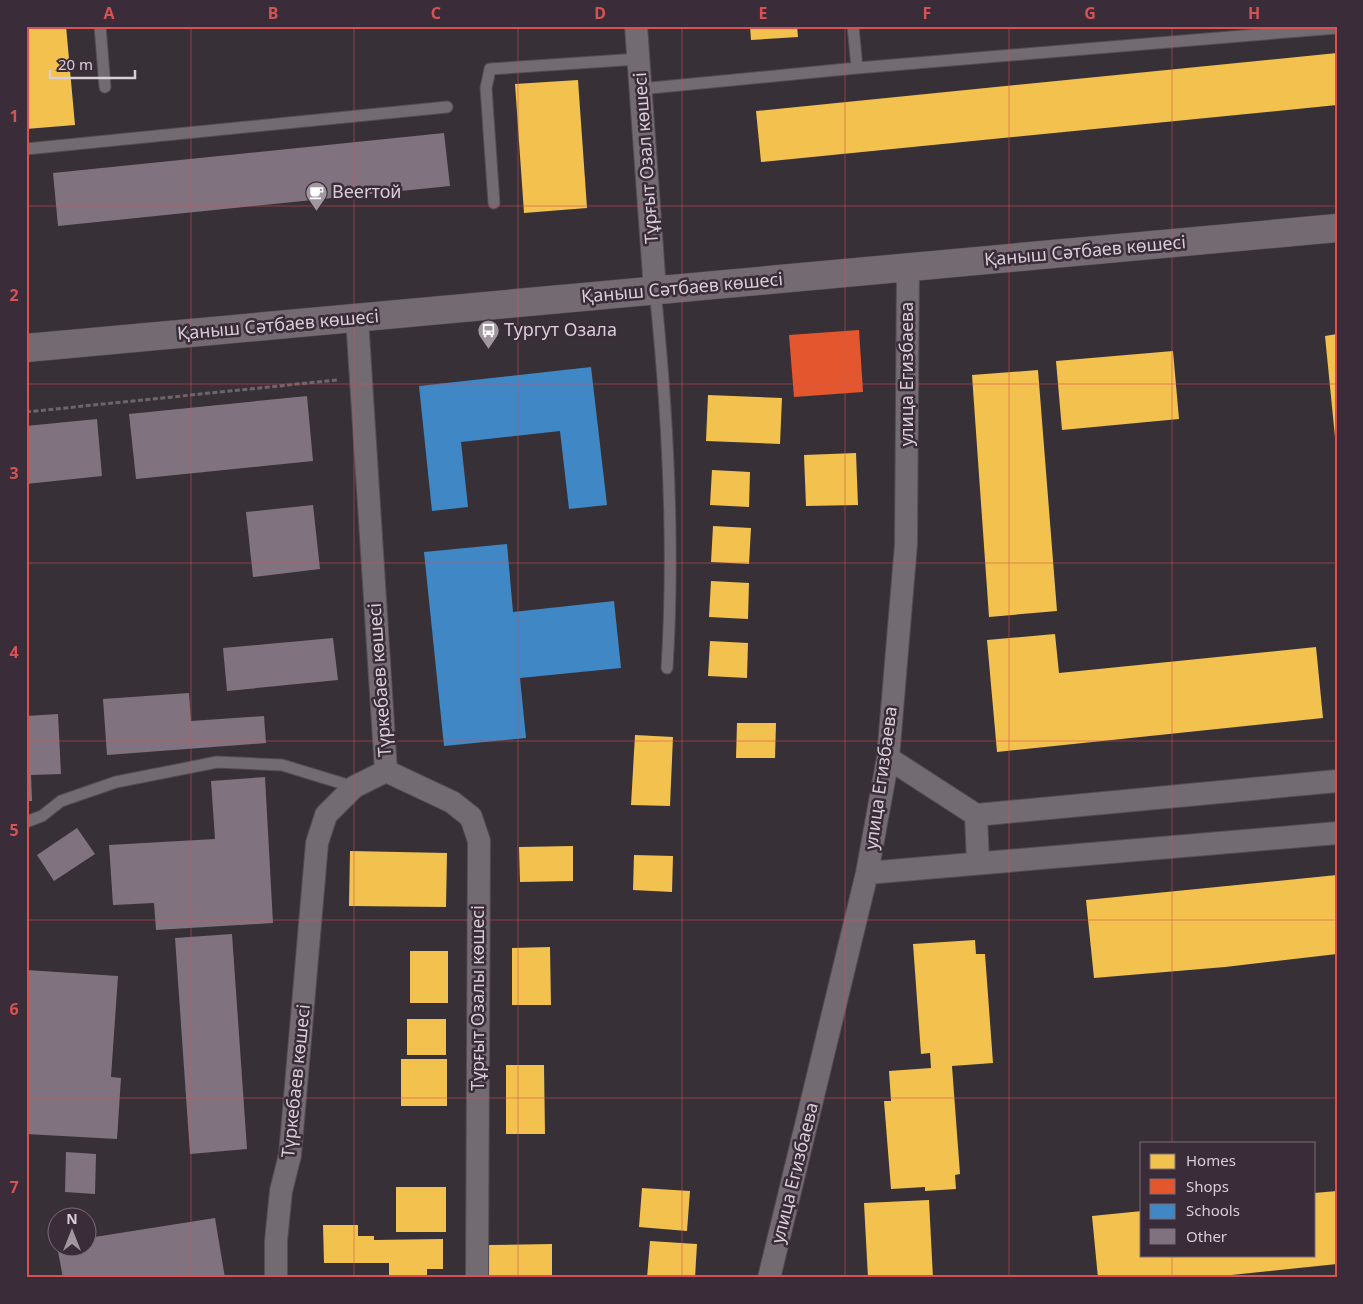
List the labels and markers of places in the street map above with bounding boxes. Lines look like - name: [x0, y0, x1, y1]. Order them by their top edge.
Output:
- place label: Beerтой: [332, 179, 402, 203]
- cafe icon: Beerтой: [304, 180, 328, 211]
- place label: Тургут Озала: [504, 317, 617, 341]
- bus stop icon: Тургут Озала: [476, 318, 500, 349]

